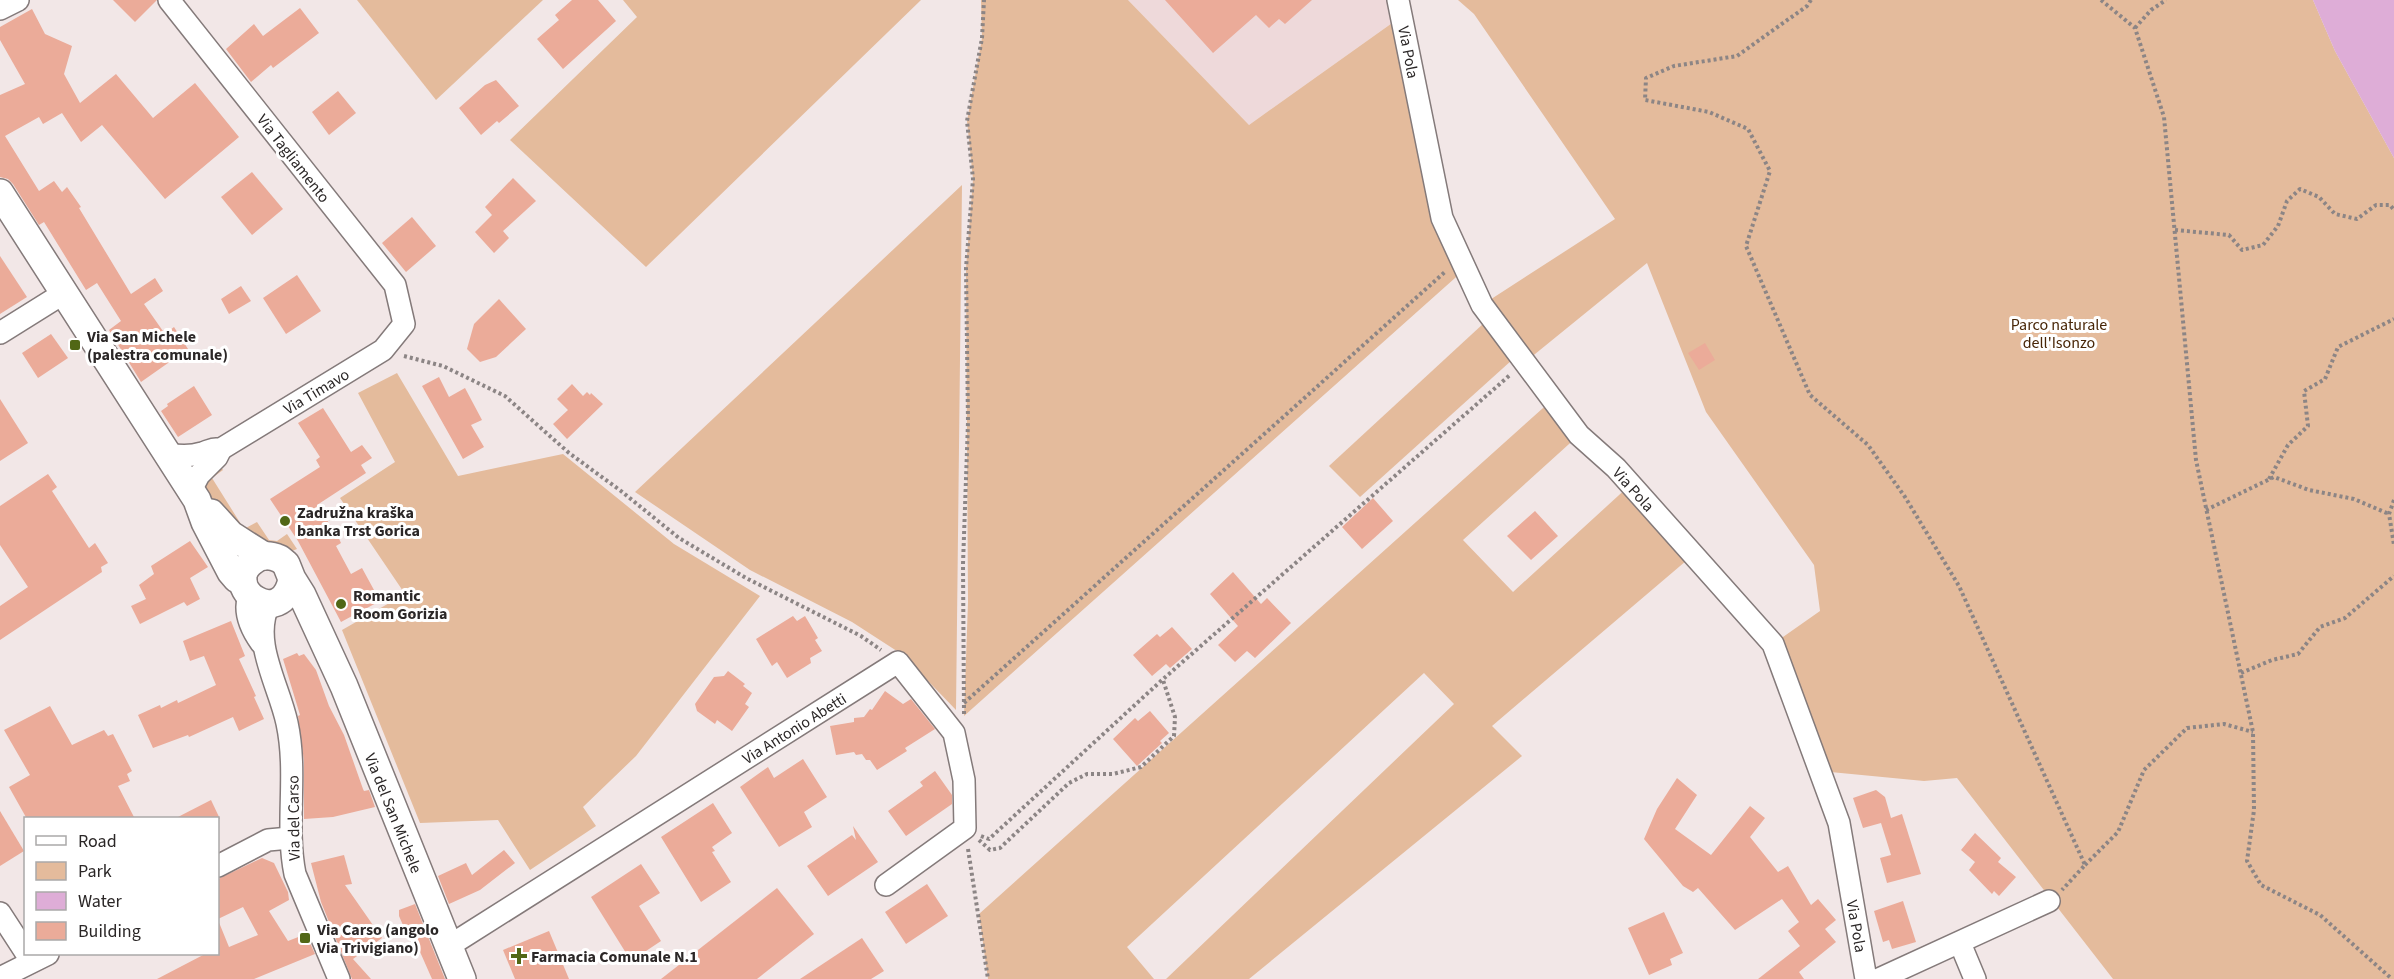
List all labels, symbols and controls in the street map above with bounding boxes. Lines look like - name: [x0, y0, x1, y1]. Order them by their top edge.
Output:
- street label: Via Pola: [1392, 24, 1424, 80]
- street label: Via Tagliamento: [252, 110, 335, 208]
- park label: Parco naturale dell'Isonzo: [2011, 314, 2107, 354]
- place label: Via San Michele (palestra comunale): [86, 326, 228, 366]
- marker: Via San Michele (palestra comunale): [68, 338, 82, 352]
- street label: Via Timavo: [279, 364, 354, 420]
- street label: Via Pola: [1607, 463, 1659, 517]
- place label: Zadružna kraška banka Trst Gorica: [297, 502, 420, 542]
- marker: Zadružna kraška banka Trst Gorica: [278, 514, 292, 528]
- place label: Romantic Room Gorizia: [353, 585, 447, 625]
- marker: Romantic Room Gorizia: [334, 597, 348, 611]
- street label: Via Antonio Abetti: [738, 688, 851, 770]
- street label: Via del San Michele: [359, 750, 427, 877]
- street label: Via del Carso: [282, 775, 306, 861]
- legend: [24, 817, 219, 955]
- text: Road: [78, 829, 117, 854]
- text: Park: [78, 859, 112, 884]
- text: Water: [78, 889, 122, 914]
- street label: Via Pola: [1841, 898, 1871, 954]
- text: Building: [78, 919, 141, 944]
- place label: Via Carso (angolo Via Trivigiano): [316, 919, 439, 959]
- marker: Via Carso (angolo Via Trivigiano): [298, 931, 312, 945]
- place label: Farmacia Comunale N.1: [531, 946, 698, 968]
- marker: Farmacia Comunale N.1: [512, 949, 526, 963]

